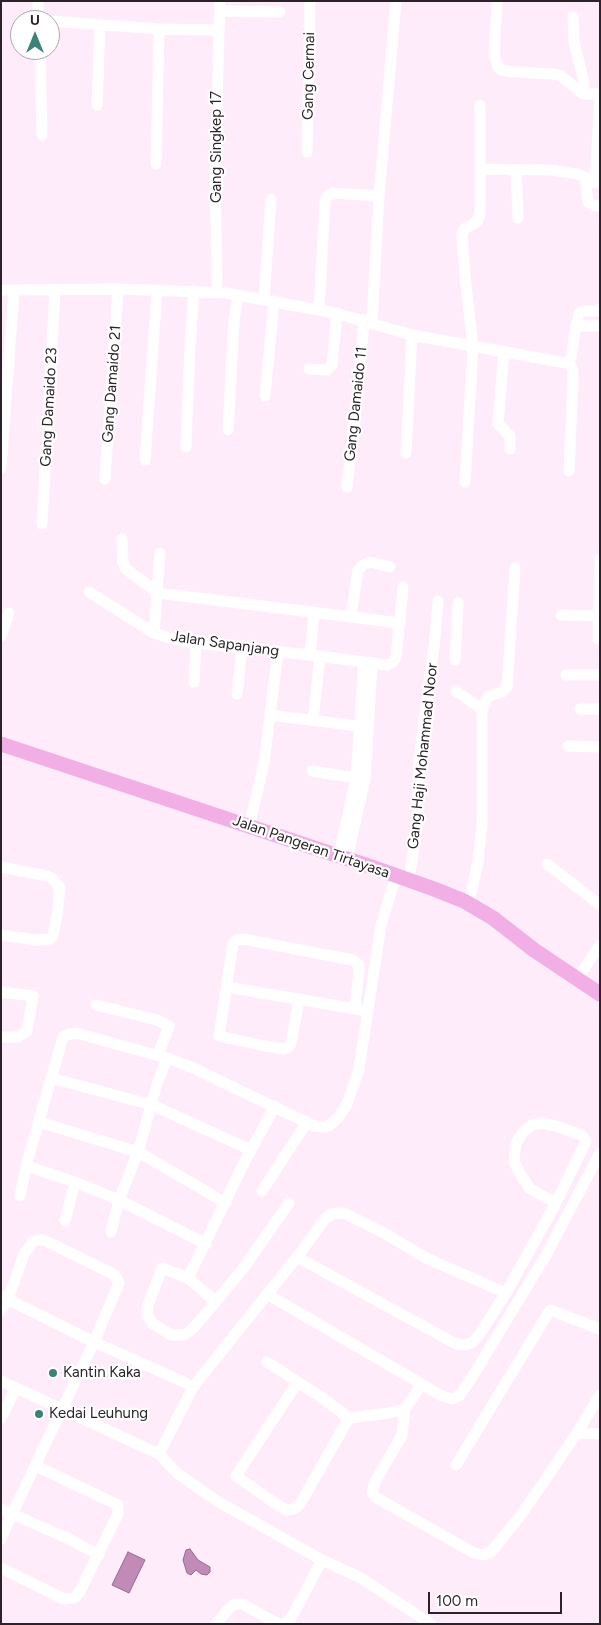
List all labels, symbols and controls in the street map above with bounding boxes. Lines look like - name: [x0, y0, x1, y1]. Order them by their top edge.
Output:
- north arrow: [10, 10, 60, 60]
- text: U: [30, 12, 40, 29]
- street label: Gang Cermai: [299, 32, 319, 120]
- street label: Gang Singkep 17: [208, 91, 226, 203]
- street label: Gang Damaido 21: [99, 325, 125, 443]
- street label: Gang Damaido 11: [341, 346, 371, 462]
- street label: Gang Damaido 23: [37, 347, 61, 467]
- street label: Jalan Sapanjang: [170, 628, 280, 660]
- street label: Gang Haji Mohammad Noor: [404, 662, 442, 850]
- street label: Jalan Pangeran Tirtayasa: [230, 812, 392, 882]
- place label: Kantin Kaka: [63, 1364, 141, 1382]
- marker: Kantin Kaka: [47, 1367, 59, 1379]
- place label: Kedai Leuhung: [49, 1405, 148, 1423]
- marker: Kedai Leuhung: [33, 1408, 45, 1420]
- scale bar: [431, 1582, 565, 1614]
- text: 100 m: [436, 1592, 478, 1610]

